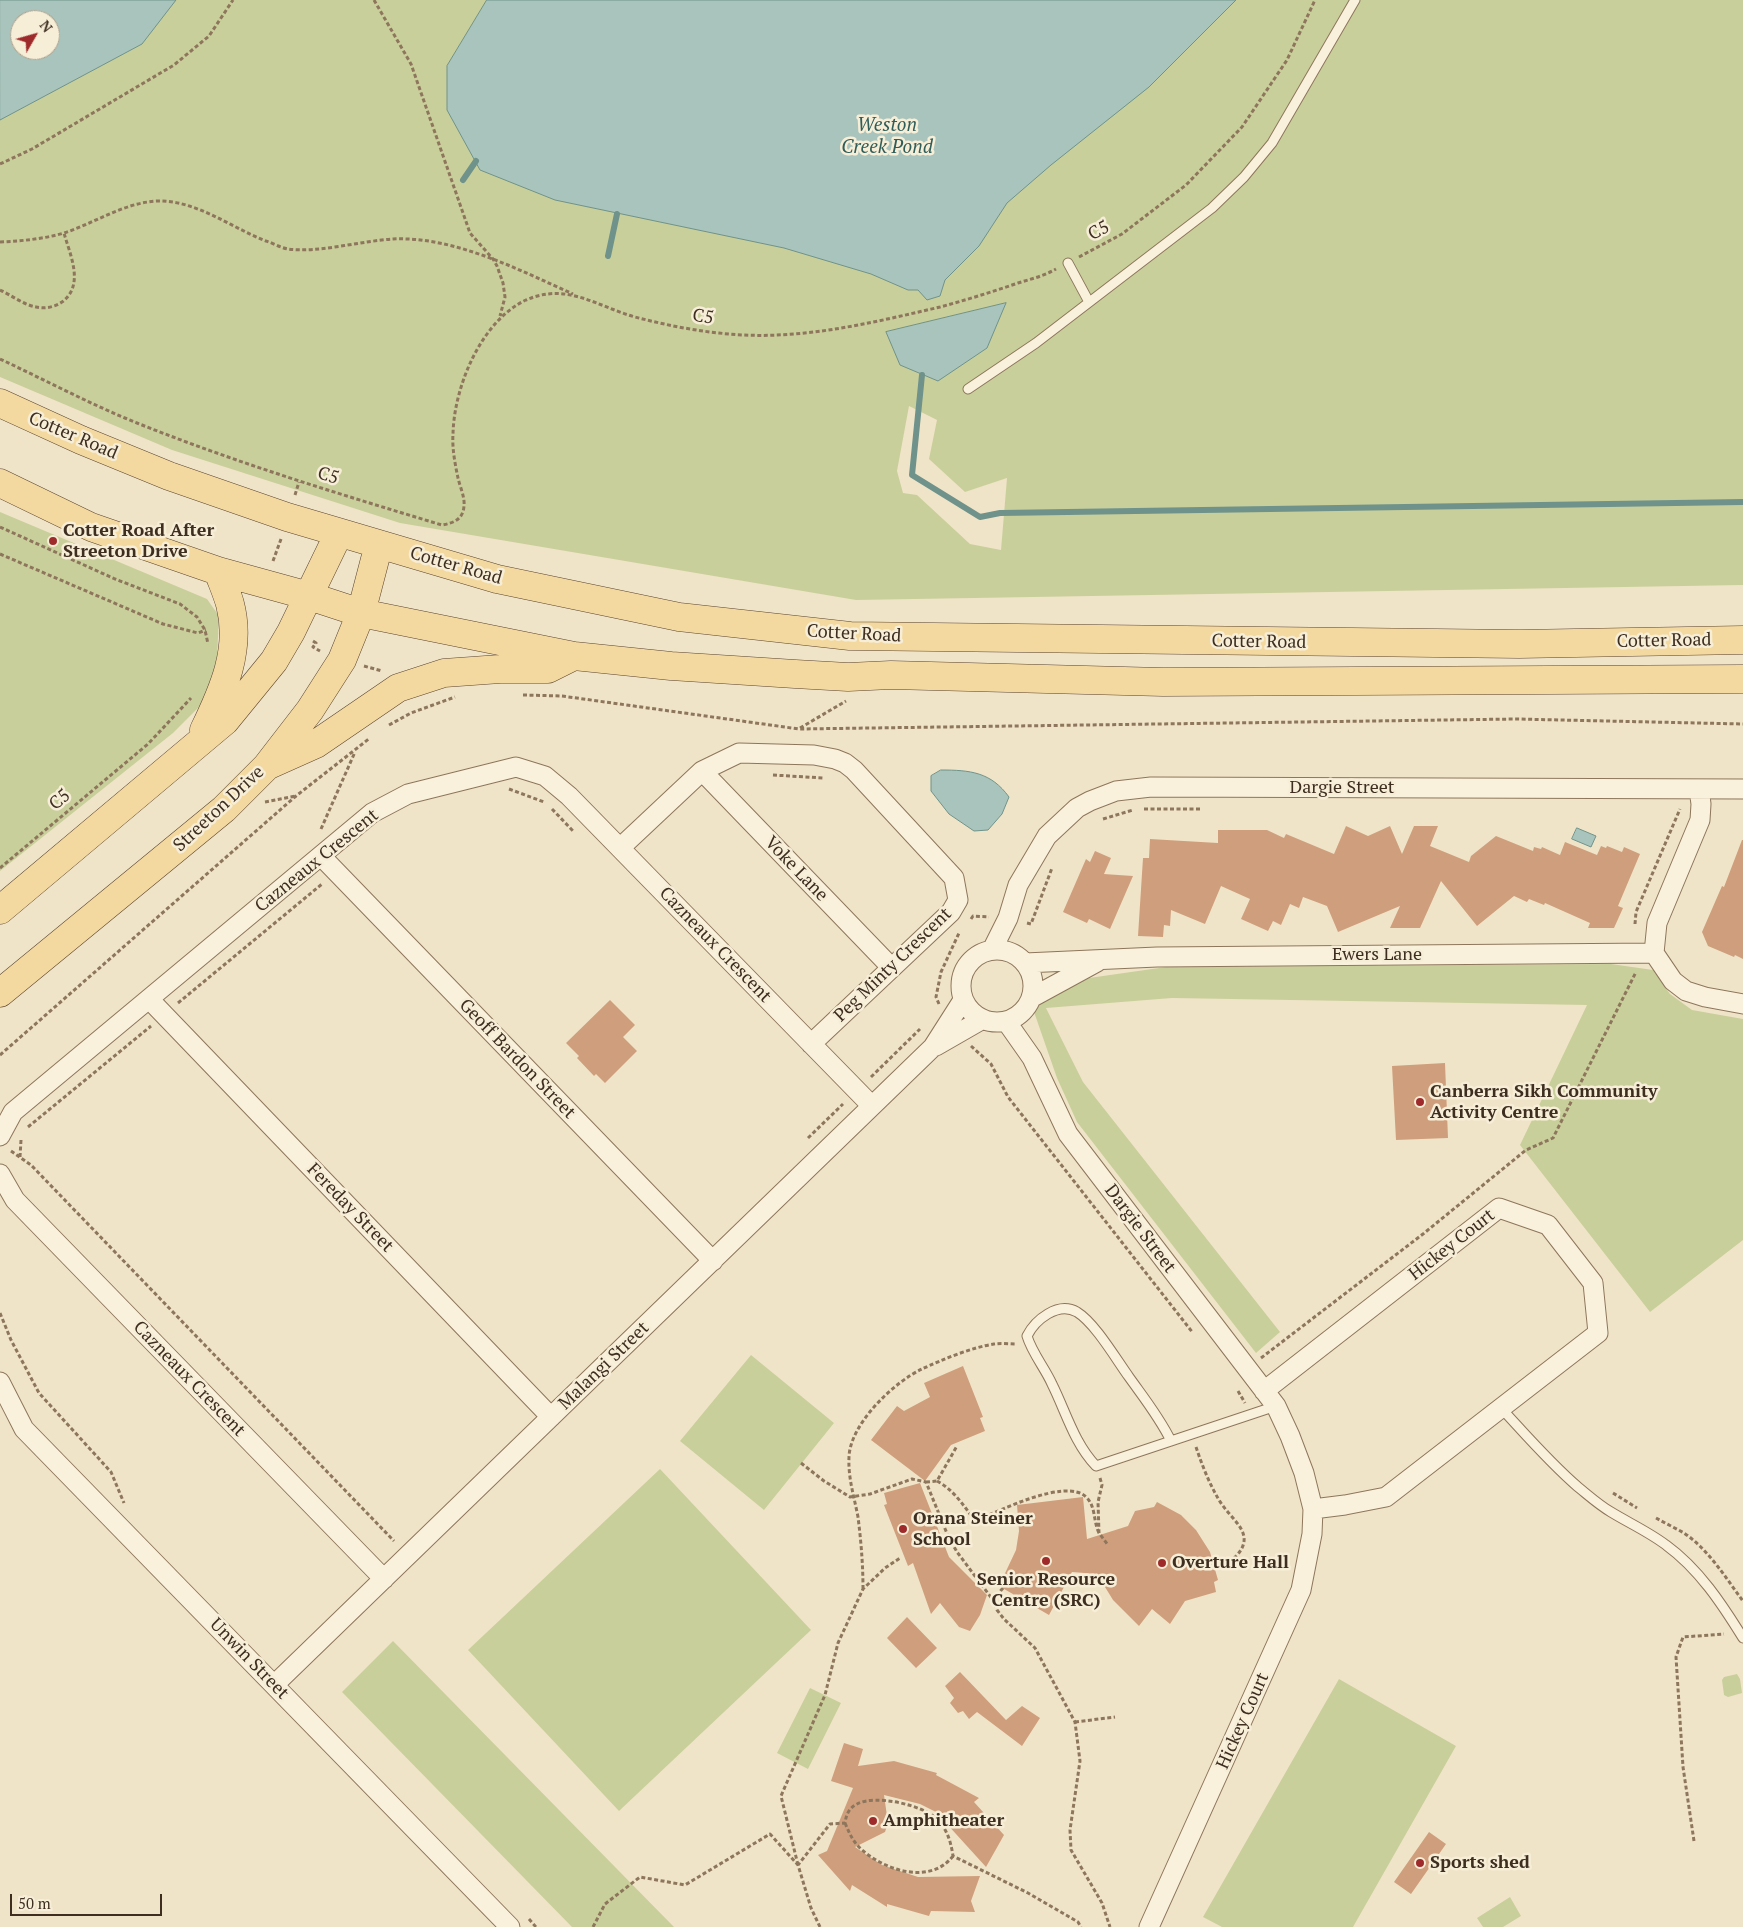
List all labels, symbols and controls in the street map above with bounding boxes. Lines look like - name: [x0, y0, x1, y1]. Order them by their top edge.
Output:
- north arrow: [10, 10, 60, 60]
- text: N: [36, 16, 57, 36]
- water label: Weston Creek Pond: [841, 115, 933, 159]
- street label: C5: [1085, 216, 1113, 246]
- street label: C5: [691, 305, 715, 329]
- street label: Cotter Road: [25, 408, 121, 464]
- street label: C5: [315, 463, 341, 489]
- place label: Cotter Road After Streeton Drive: [63, 520, 214, 562]
- marker: Cotter Road After Streeton Drive: [47, 535, 59, 547]
- street label: Cotter Road: [407, 543, 505, 589]
- street label: Cotter Road: [806, 621, 902, 647]
- street label: Cotter Road: [1616, 629, 1712, 653]
- street label: Cotter Road: [1211, 630, 1307, 654]
- street label: Streeton Drive: [169, 762, 269, 856]
- street label: Dargie Street: [1289, 777, 1395, 799]
- street label: C5: [45, 785, 75, 815]
- street label: Cazneaux Crescent: [251, 805, 383, 917]
- street label: Voke Lane: [760, 832, 832, 906]
- street label: Cazneaux Crescent: [654, 883, 776, 1007]
- street label: Peg Minty Crescent: [830, 903, 956, 1027]
- street label: Ewers Lane: [1332, 944, 1422, 966]
- street label: Geoff Bardon Street: [454, 995, 580, 1123]
- place label: Canberra Sikh Community Activity Centre: [1430, 1081, 1658, 1124]
- marker: Canberra Sikh Community Activity Centre: [1414, 1096, 1426, 1108]
- street label: Fereday Street: [302, 1159, 398, 1257]
- street label: Dargie Street: [1100, 1181, 1180, 1277]
- street label: Hickey Court: [1405, 1205, 1499, 1285]
- street label: Cazneaux Crescent: [128, 1317, 250, 1441]
- street label: Malangi Street: [554, 1318, 654, 1414]
- place label: Orana Steiner School: [913, 1508, 1033, 1550]
- marker: Orana Steiner School: [897, 1523, 909, 1535]
- place label: Overture Hall: [1172, 1552, 1289, 1574]
- marker: Senior Resource Centre (SRC): [1040, 1555, 1052, 1567]
- marker: Overture Hall: [1156, 1557, 1168, 1569]
- place label: Senior Resource Centre (SRC): [977, 1569, 1115, 1612]
- street label: Unwin Street: [205, 1614, 293, 1704]
- street label: Hickey Court: [1212, 1669, 1274, 1773]
- place label: Amphitheater: [883, 1810, 1004, 1832]
- marker: Amphitheater: [867, 1815, 879, 1827]
- place label: Sports shed: [1430, 1852, 1530, 1874]
- marker: Sports shed: [1414, 1857, 1426, 1869]
- scale bar: [12, 1884, 165, 1916]
- text: 50 m: [18, 1893, 51, 1913]

